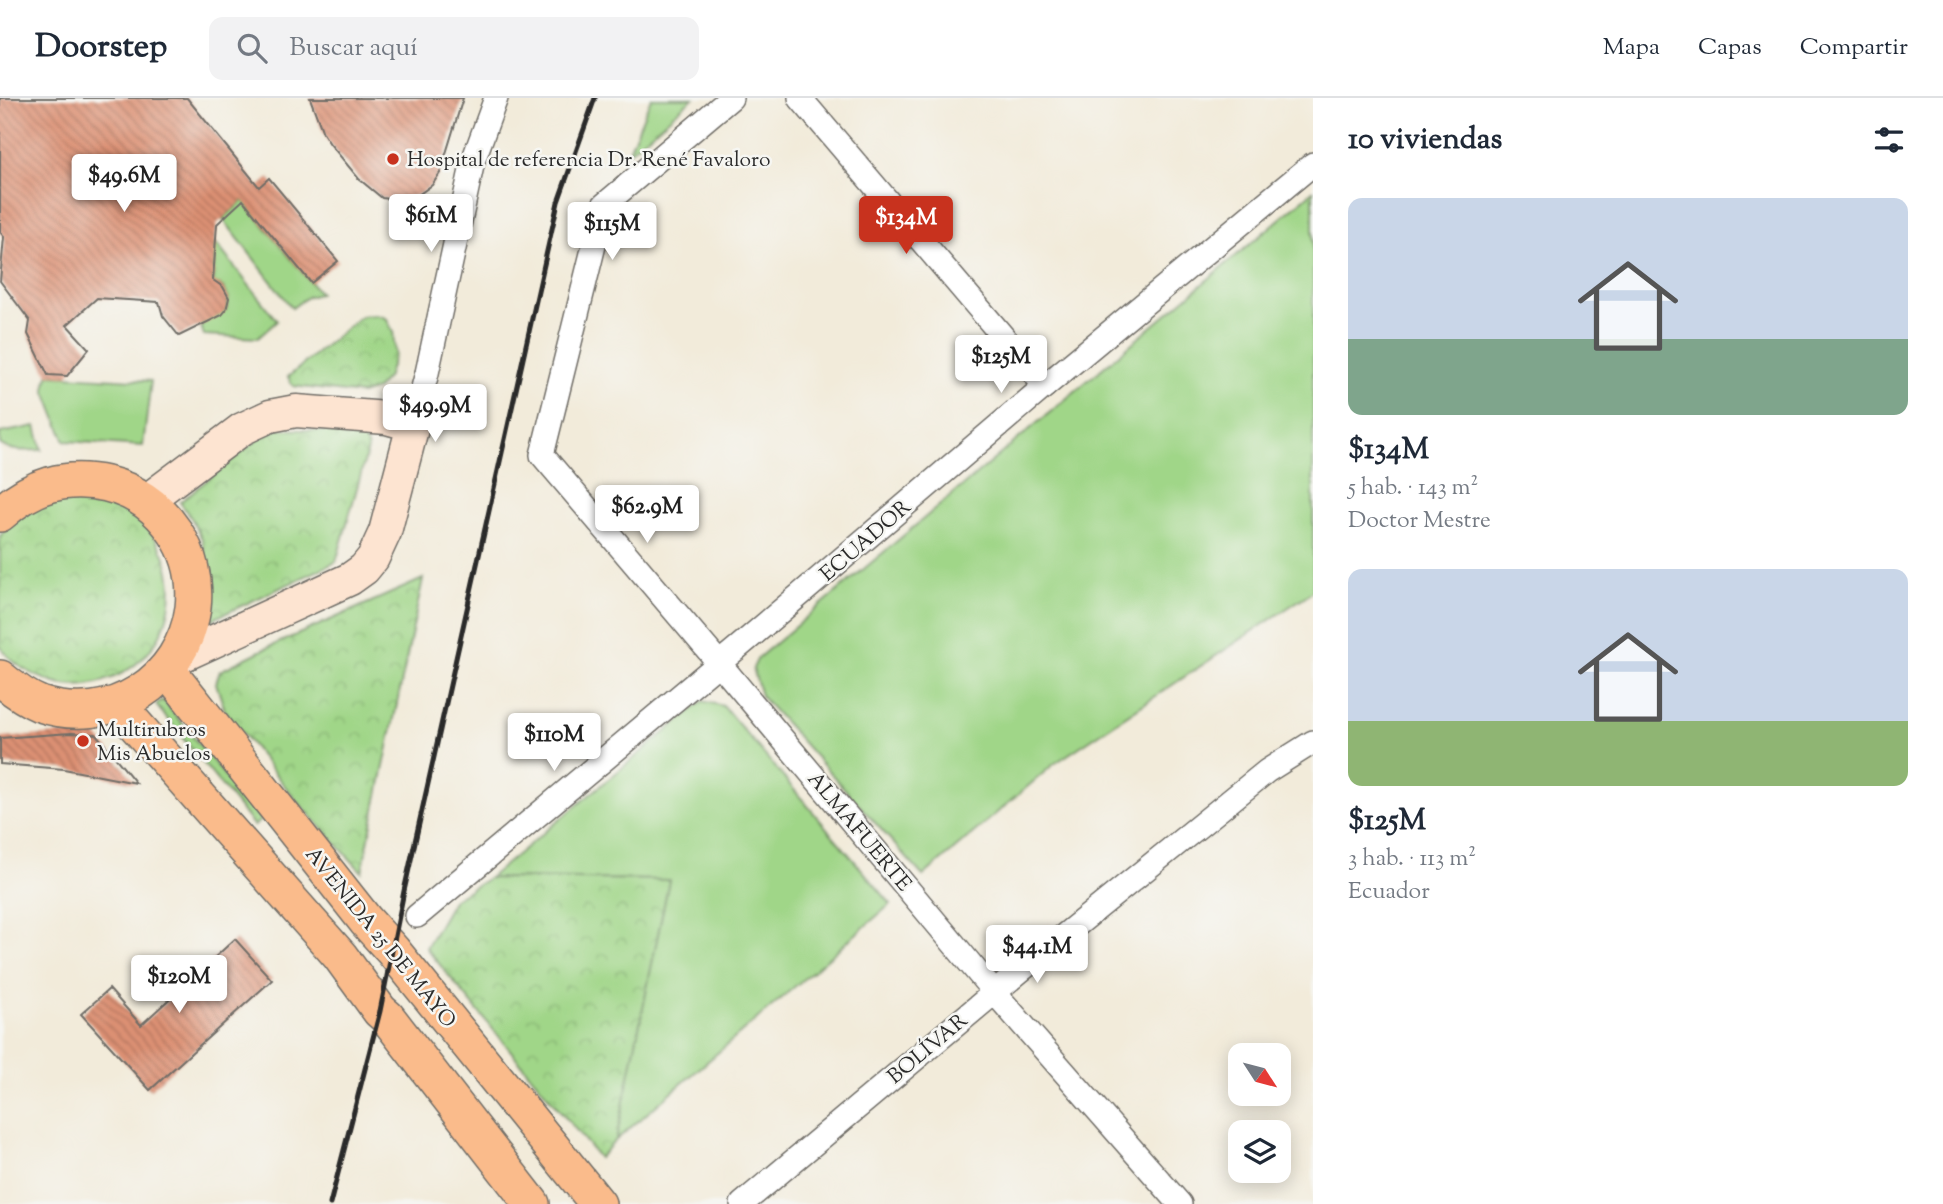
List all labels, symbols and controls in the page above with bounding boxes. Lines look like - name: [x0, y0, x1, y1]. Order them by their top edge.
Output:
- search box: [209, 17, 699, 80]
- text: Doorstep: [35, 24, 167, 72]
- icon: search: [233, 29, 271, 67]
- text: Buscar aquí: [289, 30, 418, 67]
- text: Mapa: [1603, 31, 1660, 65]
- text: Capas: [1698, 31, 1762, 65]
- text: Compartir: [1800, 31, 1908, 65]
- text: 10 viviendas: [1348, 119, 1502, 162]
- icon: filters: [1870, 121, 1908, 159]
- place label: Hospital de referencia Dr. René Favaloro: [407, 146, 770, 176]
- marker: Hospital de referencia Dr. René Favaloro: [385, 151, 401, 167]
- pin: $49.6M: [67, 155, 181, 214]
- text: $49.6M: [88, 160, 160, 193]
- pin: $61M: [390, 194, 472, 254]
- pin: $134M: [857, 197, 955, 256]
- text: $61M: [405, 200, 457, 233]
- pin: $115M: [563, 202, 661, 262]
- text: $134M: [875, 202, 937, 235]
- text: $115M: [584, 208, 640, 241]
- icon: home: [1565, 243, 1691, 369]
- pin: $125M: [952, 336, 1050, 395]
- text: $125M: [971, 341, 1031, 374]
- pin: $49.9M: [378, 384, 492, 444]
- text: $49.9M: [399, 390, 471, 423]
- text: $134M: [1348, 429, 1429, 472]
- text: 5 hab. · 143 m²: [1348, 472, 1478, 505]
- pin: $62.9M: [590, 486, 704, 545]
- text: $62.9M: [611, 491, 683, 524]
- street label: ECUADOR: [814, 493, 918, 590]
- text: Doctor Mestre: [1348, 505, 1491, 538]
- icon: home: [1565, 614, 1691, 740]
- pin: $110M: [505, 714, 603, 773]
- place label: Multirubros Mis Abuelos: [97, 716, 210, 770]
- text: $110M: [524, 719, 584, 752]
- marker: Multirubros Mis Abuelos: [75, 733, 91, 749]
- street label: ALMAFUERTE: [799, 766, 918, 899]
- text: $125M: [1348, 800, 1426, 843]
- street label: AVENIDA 25 DE MAYO: [297, 841, 462, 1035]
- text: 3 hab. · 113 m²: [1348, 843, 1476, 876]
- text: Ecuador: [1348, 876, 1430, 909]
- pin: $44.1M: [980, 926, 1094, 985]
- text: $44.1M: [1002, 931, 1072, 964]
- pin: $120M: [130, 956, 228, 1015]
- text: $120M: [147, 961, 211, 994]
- street label: BOLÍVAR: [882, 1007, 975, 1092]
- north arrow: [1228, 1043, 1292, 1106]
- map controls: [1228, 1043, 1291, 1183]
- button: layers: [1228, 1120, 1291, 1183]

